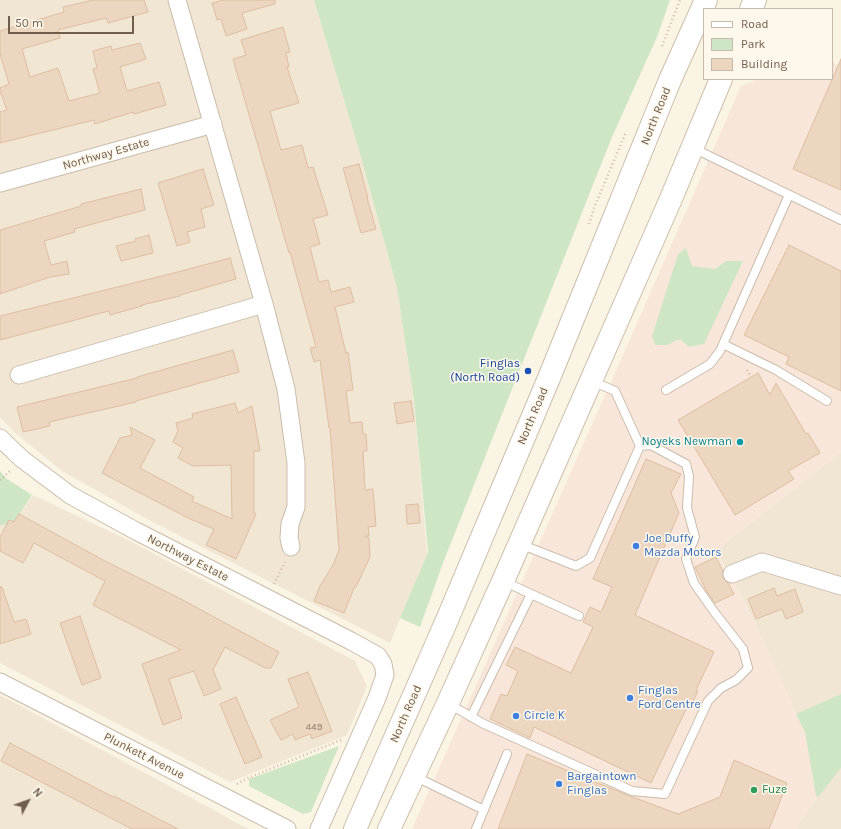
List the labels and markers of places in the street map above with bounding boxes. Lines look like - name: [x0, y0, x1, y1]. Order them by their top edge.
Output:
- place label: Finglas (North Road): [450, 357, 520, 385]
- marker: Finglas (North Road): [523, 366, 533, 376]
- place label: Noyeks Newman: [641, 435, 732, 449]
- marker: Noyeks Newman: [735, 437, 745, 447]
- place label: Joe Duffy Mazda Motors: [644, 532, 721, 560]
- marker: Joe Duffy Mazda Motors: [631, 541, 641, 551]
- place label: Finglas Ford Centre: [638, 684, 701, 712]
- marker: Finglas Ford Centre: [625, 693, 635, 703]
- place label: Circle K: [524, 709, 565, 723]
- marker: Circle K: [511, 711, 521, 721]
- place label: Bargaintown Finglas: [567, 770, 636, 798]
- marker: Bargaintown Finglas: [554, 779, 564, 789]
- place label: Fuze: [762, 783, 787, 797]
- marker: Fuze: [749, 785, 759, 795]

